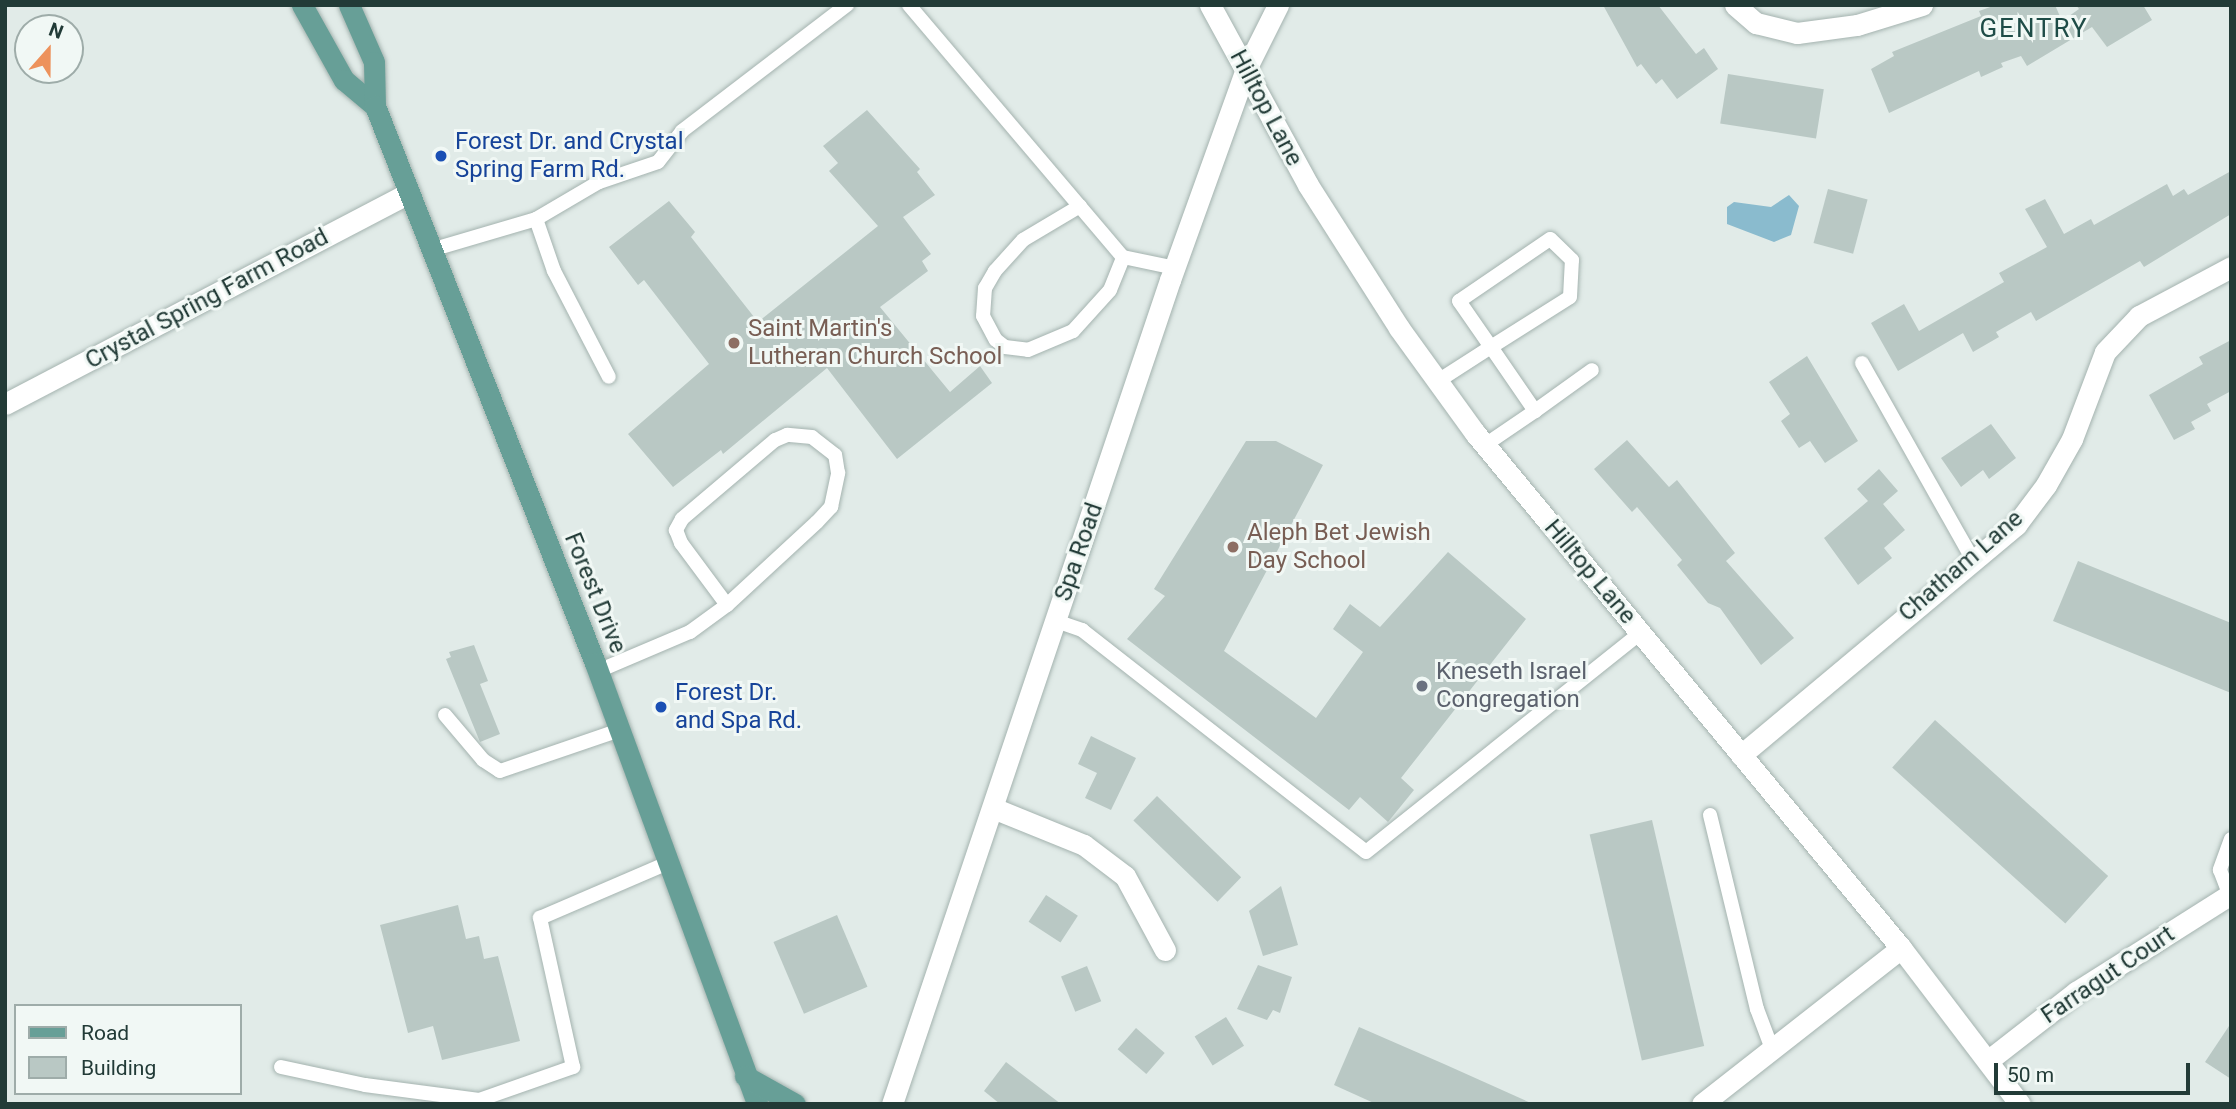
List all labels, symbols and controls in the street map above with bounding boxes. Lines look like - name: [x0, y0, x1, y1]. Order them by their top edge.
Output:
- district label: GENTRY: [1980, 13, 2088, 45]
- north arrow: [14, 14, 84, 84]
- text: N: [46, 18, 66, 44]
- street label: Hilltop Lane: [1223, 45, 1309, 171]
- place label: Forest Dr. and Crystal Spring Farm Rd.: [455, 128, 684, 184]
- marker: Forest Dr. and Crystal Spring Farm Rd.: [433, 148, 449, 164]
- street label: Crystal Spring Farm Road: [81, 223, 333, 375]
- place label: Saint Martin's Lutheran Church School: [748, 315, 1002, 371]
- marker: Saint Martin's Lutheran Church School: [726, 335, 742, 351]
- street label: Spa Road: [1049, 499, 1109, 605]
- street label: Chatham Lane: [1893, 504, 2029, 628]
- street label: Hilltop Lane: [1538, 514, 1642, 630]
- place label: Aleph Bet Jewish Day School: [1247, 519, 1431, 575]
- street label: Forest Drive: [558, 529, 632, 657]
- marker: Aleph Bet Jewish Day School: [1225, 539, 1241, 555]
- place label: Kneseth Israel Congregation: [1436, 658, 1587, 714]
- marker: Kneseth Israel Congregation: [1414, 678, 1430, 694]
- place label: Forest Dr. and Spa Rd.: [675, 679, 802, 735]
- marker: Forest Dr. and Spa Rd.: [653, 699, 669, 715]
- street label: Farragut Court: [2036, 920, 2180, 1030]
- legend: [14, 1004, 242, 1095]
- text: Road: [81, 1021, 129, 1045]
- scale bar: [1998, 1050, 2194, 1094]
- text: Building: [81, 1056, 156, 1080]
- text: 50 m: [2007, 1063, 2054, 1087]

